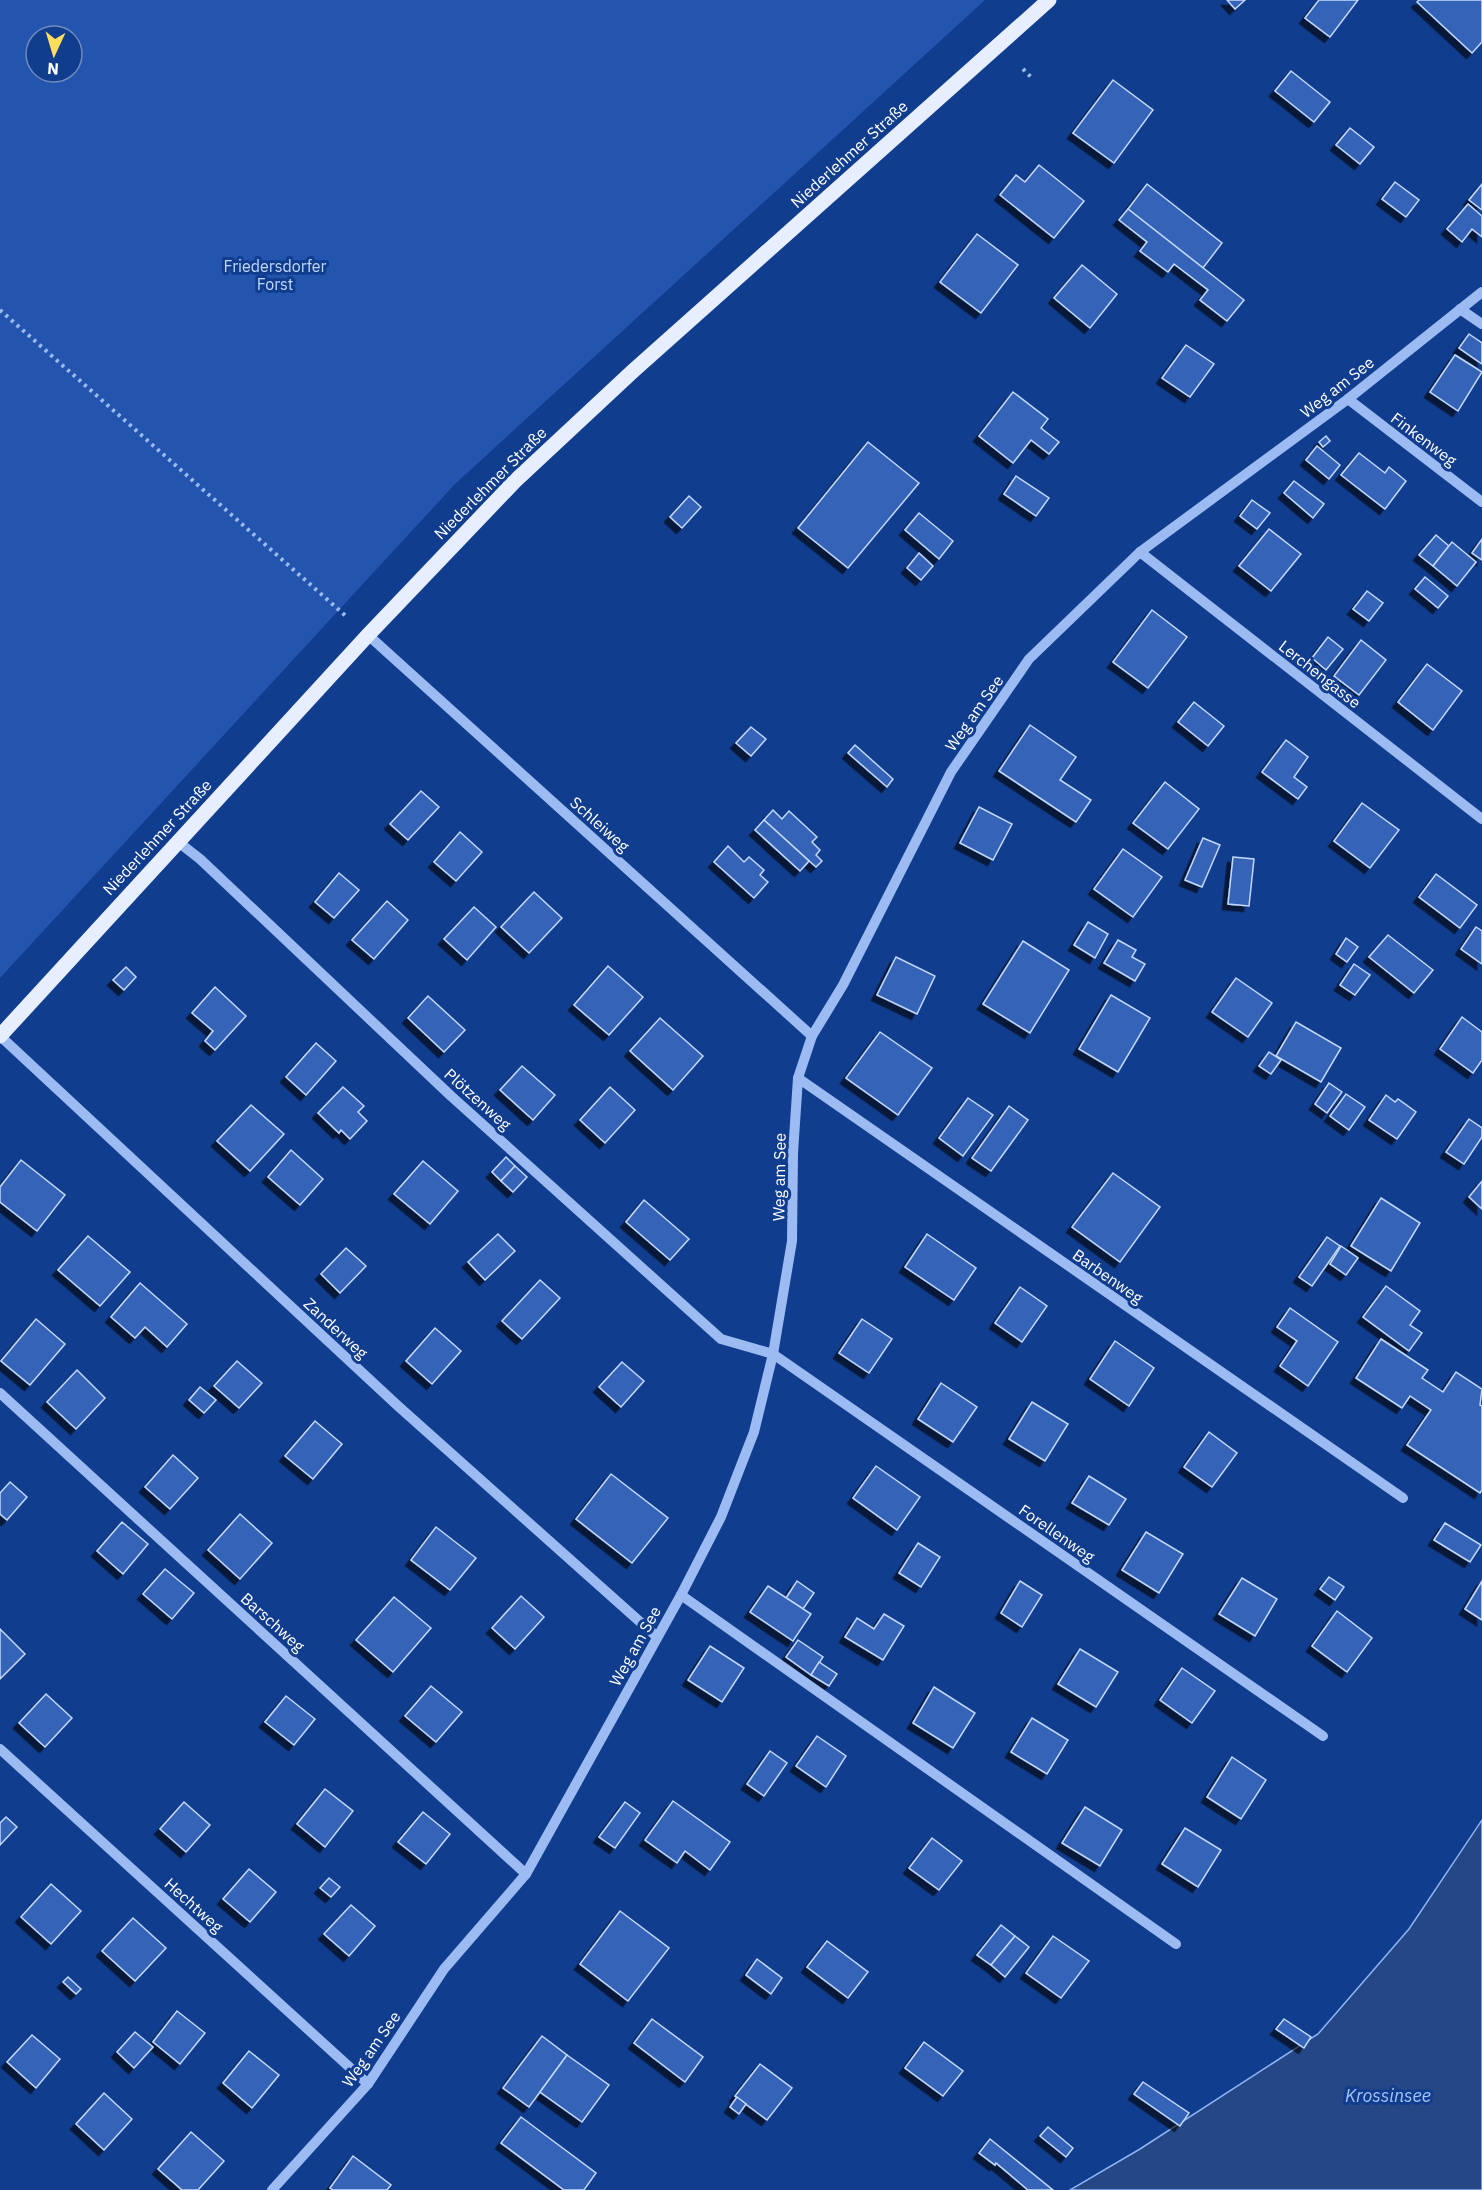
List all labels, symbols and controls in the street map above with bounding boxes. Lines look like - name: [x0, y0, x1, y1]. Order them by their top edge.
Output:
- north arrow: [24, 24, 84, 84]
- text: N: [46, 59, 59, 79]
- street label: Niederlehmer Straße: [786, 96, 912, 212]
- park label: Friedersdorfer Forst: [224, 256, 327, 294]
- street label: Weg am See: [1296, 352, 1378, 422]
- street label: Finkenweg: [1387, 408, 1461, 471]
- street label: Niederlehmer Straße: [430, 422, 551, 543]
- street label: Lerchengasse: [1275, 636, 1365, 712]
- street label: Weg am See: [941, 671, 1008, 755]
- street label: Niederlehmer Straße: [98, 775, 216, 899]
- street label: Schleiweg: [566, 792, 634, 856]
- street label: Plötzenweg: [440, 1064, 516, 1135]
- street label: Weg am See: [768, 1133, 790, 1221]
- street label: Barbenweg: [1069, 1244, 1148, 1308]
- street label: Zanderweg: [300, 1293, 373, 1363]
- street label: Forellenweg: [1015, 1500, 1099, 1567]
- street label: Barschweg: [237, 1588, 310, 1656]
- street label: Weg am See: [605, 1602, 665, 1689]
- street label: Hechtweg: [160, 1873, 228, 1937]
- street label: Weg am See: [338, 2007, 405, 2091]
- water label: Krossinsee: [1345, 2084, 1431, 2107]

